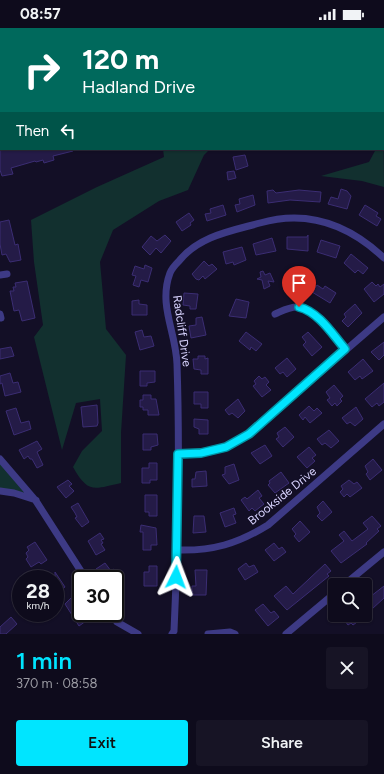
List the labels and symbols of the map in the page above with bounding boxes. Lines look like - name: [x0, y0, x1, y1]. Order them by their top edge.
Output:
- pin: [282, 266, 316, 307]
- street label: Radcliff Drive: [170, 294, 194, 368]
- street label: Brookside Drive: [245, 464, 319, 528]
- position arrow: [155, 556, 197, 598]
- speed limit sign: 30: [72, 570, 124, 622]

